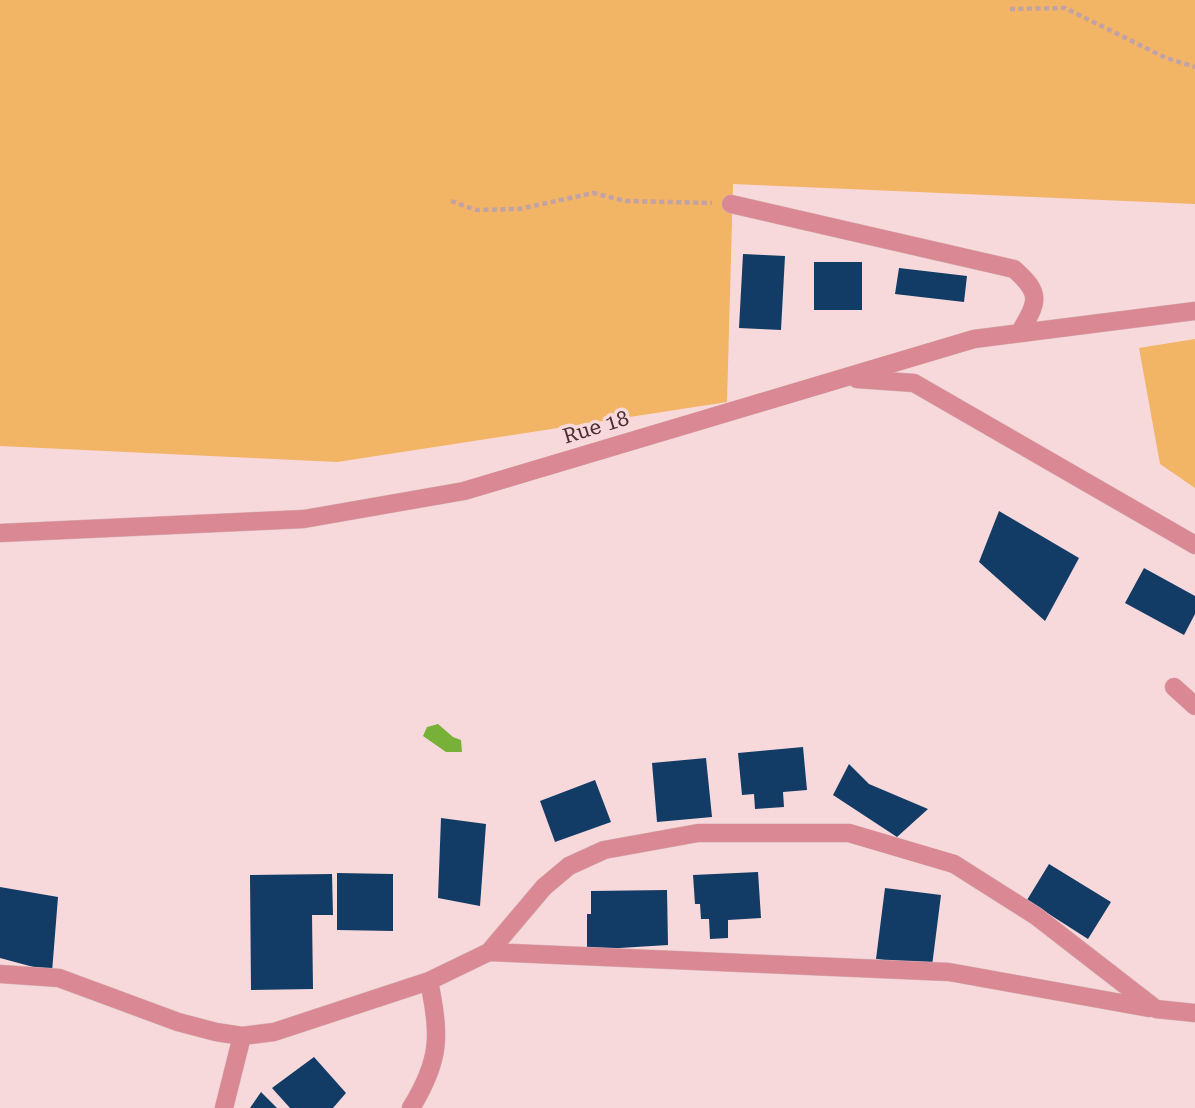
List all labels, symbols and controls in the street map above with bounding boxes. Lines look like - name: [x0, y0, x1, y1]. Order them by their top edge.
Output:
- street label: Rue 18: [560, 406, 632, 450]

